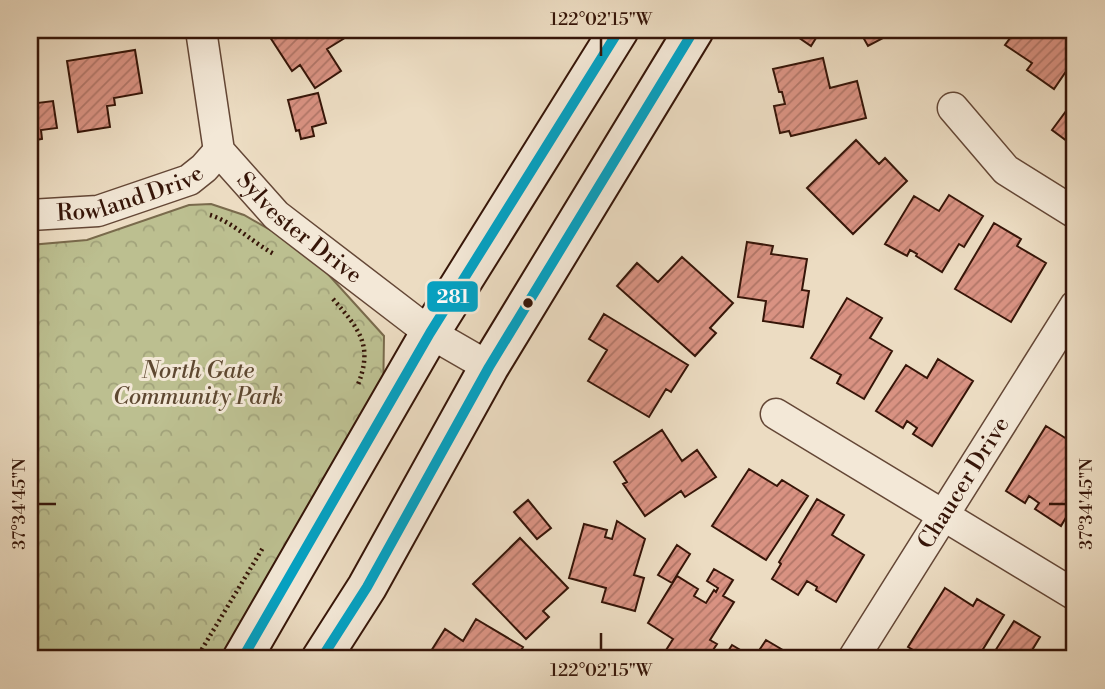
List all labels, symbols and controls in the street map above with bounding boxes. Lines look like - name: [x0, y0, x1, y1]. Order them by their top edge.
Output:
- text: 122°02'15"W: [550, 8, 653, 31]
- street label: Rowland Drive: [56, 160, 210, 227]
- street label: Sylvester Drive: [231, 166, 367, 290]
- line badge: 281: [426, 280, 479, 313]
- text: 281: [437, 285, 469, 309]
- unlabelled marker: [521, 296, 535, 310]
- park label: North Gate Community Park: [113, 357, 283, 411]
- street label: Chaucer Drive: [912, 412, 1016, 554]
- text: 37°34'45"N: [8, 458, 31, 550]
- text: 37°34'45"N: [1075, 458, 1098, 550]
- text: 122°02'15"W: [550, 659, 653, 682]

